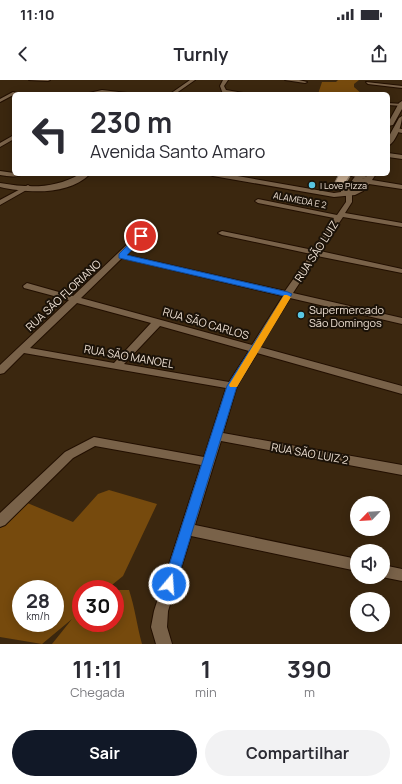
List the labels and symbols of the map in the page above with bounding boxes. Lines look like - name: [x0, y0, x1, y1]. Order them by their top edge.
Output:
- place label: I Love Pizza: [320, 179, 367, 192]
- marker: I Love Pizza: [307, 180, 317, 190]
- street label: ALAMEDA E 2: [272, 188, 328, 212]
- street label: RUA SÃO LUIZ: [291, 217, 341, 284]
- pin: [124, 219, 158, 253]
- street label: RUA SÃO FLORIANO: [22, 256, 104, 334]
- place label: Supermercado São Domingos: [309, 302, 384, 330]
- street label: RUA SÃO CARLOS: [161, 304, 251, 343]
- marker: Supermercado São Domingos: [296, 310, 306, 320]
- street label: RUA SÃO MANOEL: [83, 341, 175, 371]
- street label: RUA SÃO LUIZ 2: [270, 439, 350, 467]
- north arrow: [350, 496, 390, 536]
- position arrow: [148, 563, 190, 605]
- speed limit sign: 30: [72, 580, 124, 632]

